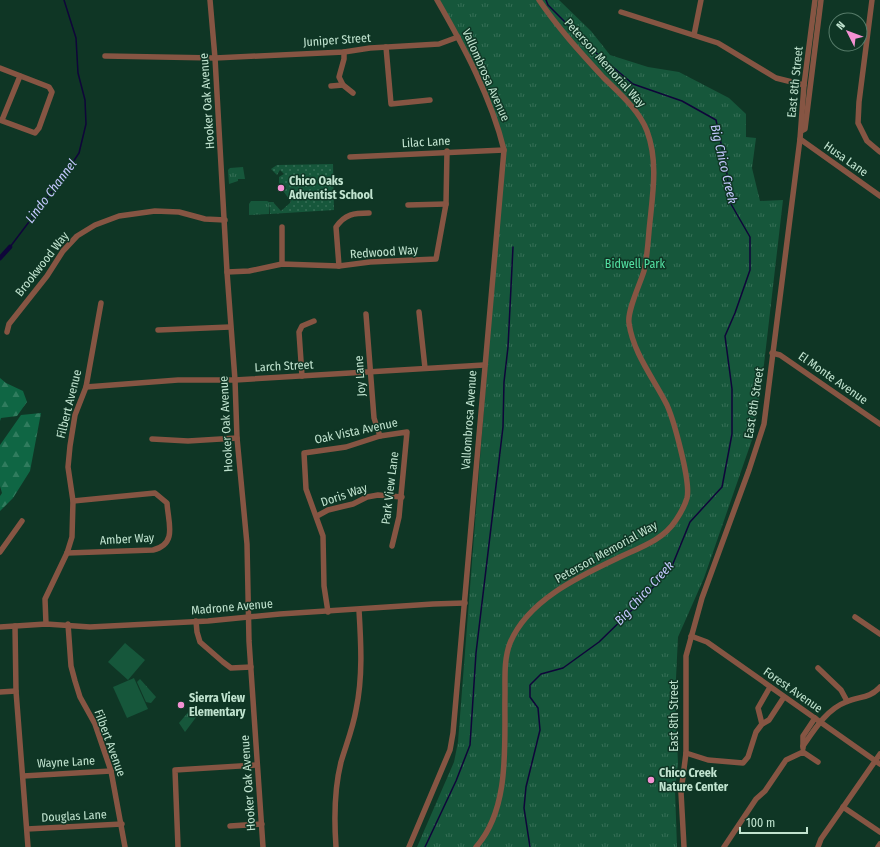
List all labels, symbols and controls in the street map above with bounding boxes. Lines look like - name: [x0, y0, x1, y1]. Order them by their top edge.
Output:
- north arrow: [828, 12, 868, 52]
- street label: Peterson Memorial Way: [561, 16, 649, 111]
- text: N: [834, 19, 848, 32]
- street label: Vallombrosa Avenue: [459, 27, 513, 123]
- street label: Juniper Street: [303, 31, 371, 49]
- street label: East 8th Street: [784, 46, 806, 118]
- street label: Hooker Oak Avenue: [197, 53, 217, 149]
- water label: Big Chico Creek: [708, 123, 741, 206]
- street label: Lilac Lane: [401, 134, 451, 150]
- street label: Husa Lane: [821, 139, 871, 179]
- water label: Lindo Channel: [22, 156, 80, 226]
- place label: Chico Oaks Adventist School: [288, 174, 374, 202]
- marker: Chico Oaks Adventist School: [276, 183, 286, 193]
- street label: Brookwood Way: [12, 228, 72, 299]
- street label: Redwood Way: [350, 243, 419, 261]
- park label: Bidwell Park: [605, 257, 666, 271]
- street label: El Monte Avenue: [796, 349, 870, 407]
- street label: Joy Lane: [352, 355, 368, 397]
- street label: Larch Street: [254, 357, 314, 375]
- street label: East 8th Street: [741, 366, 767, 440]
- street label: Filbert Avenue: [54, 368, 84, 440]
- street label: Vallombrosa Avenue: [459, 370, 479, 470]
- street label: Hooker Oak Avenue: [216, 376, 236, 472]
- street label: Oak Vista Avenue: [313, 415, 399, 447]
- street label: Park View Lane: [379, 451, 401, 525]
- street label: Doris Way: [319, 480, 370, 509]
- street label: Peterson Memorial Way: [552, 518, 660, 586]
- street label: Amber Way: [99, 531, 155, 547]
- water label: Big Chico Creek: [611, 557, 677, 628]
- street label: Madrone Avenue: [190, 596, 274, 618]
- street label: Forest Avenue: [761, 665, 825, 716]
- street label: East 8th Street: [667, 680, 681, 752]
- place label: Sierra View Elementary: [189, 691, 246, 719]
- marker: Sierra View Elementary: [176, 700, 186, 710]
- street label: Filbert Avenue: [91, 708, 129, 779]
- street label: Hooker Oak Avenue: [238, 735, 258, 831]
- street label: Wayne Lane: [37, 753, 95, 771]
- place label: Chico Creek Nature Center: [659, 766, 729, 794]
- marker: Chico Creek Nature Center: [646, 775, 656, 785]
- street label: Douglas Lane: [41, 807, 107, 825]
- scale bar: [740, 809, 807, 835]
- text: 100 m: [746, 816, 775, 830]

